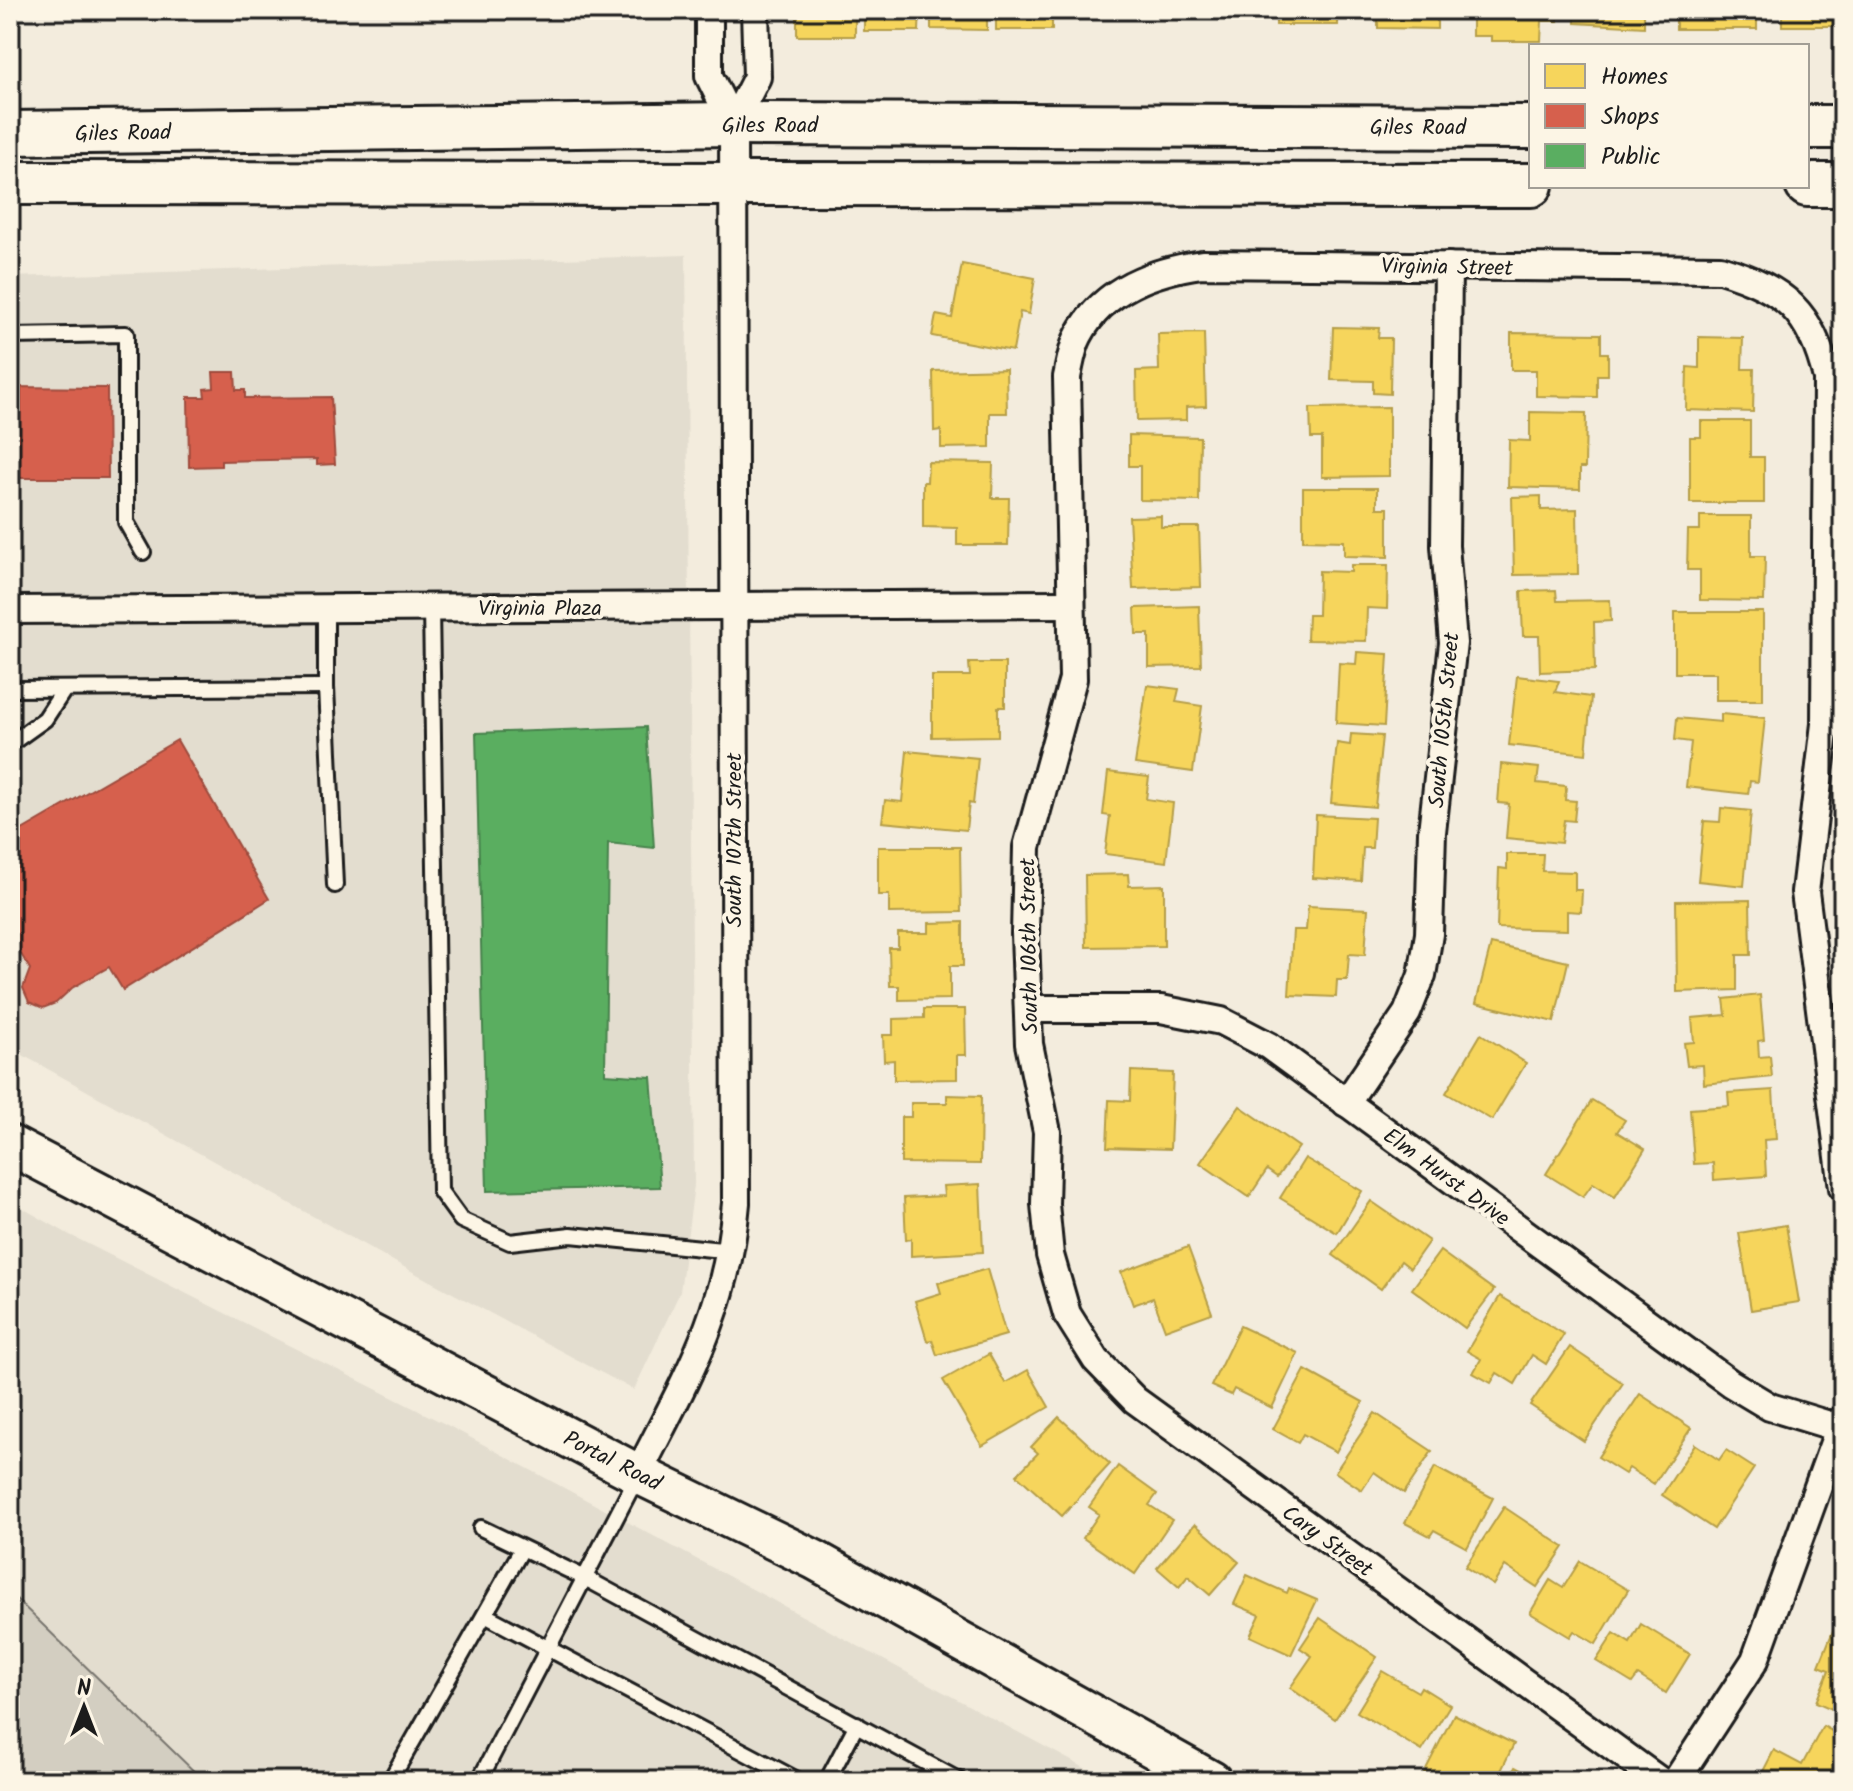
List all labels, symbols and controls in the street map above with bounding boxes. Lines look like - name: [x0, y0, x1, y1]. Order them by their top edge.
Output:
- legend: [1529, 44, 1809, 188]
- text: Homes: [1601, 58, 1668, 97]
- text: Shops: [1601, 98, 1659, 137]
- street label: Giles Road: [722, 109, 819, 144]
- street label: Giles Road: [1370, 111, 1467, 146]
- street label: Giles Road: [75, 116, 172, 153]
- text: Public: [1601, 138, 1660, 177]
- street label: Virginia Street: [1381, 250, 1514, 287]
- street label: Virginia Plaza: [478, 592, 602, 627]
- street label: South 105th Street: [1420, 631, 1471, 809]
- street label: South 107th Street: [718, 752, 753, 927]
- street label: South 106th Street: [1011, 857, 1050, 1034]
- street label: Elm Hurst Drive: [1375, 1120, 1516, 1236]
- street label: Portal Road: [557, 1422, 668, 1502]
- street label: Cary Street: [1273, 1497, 1380, 1588]
- north arrow: [44, 1667, 124, 1747]
- text: N: [77, 1672, 91, 1707]

